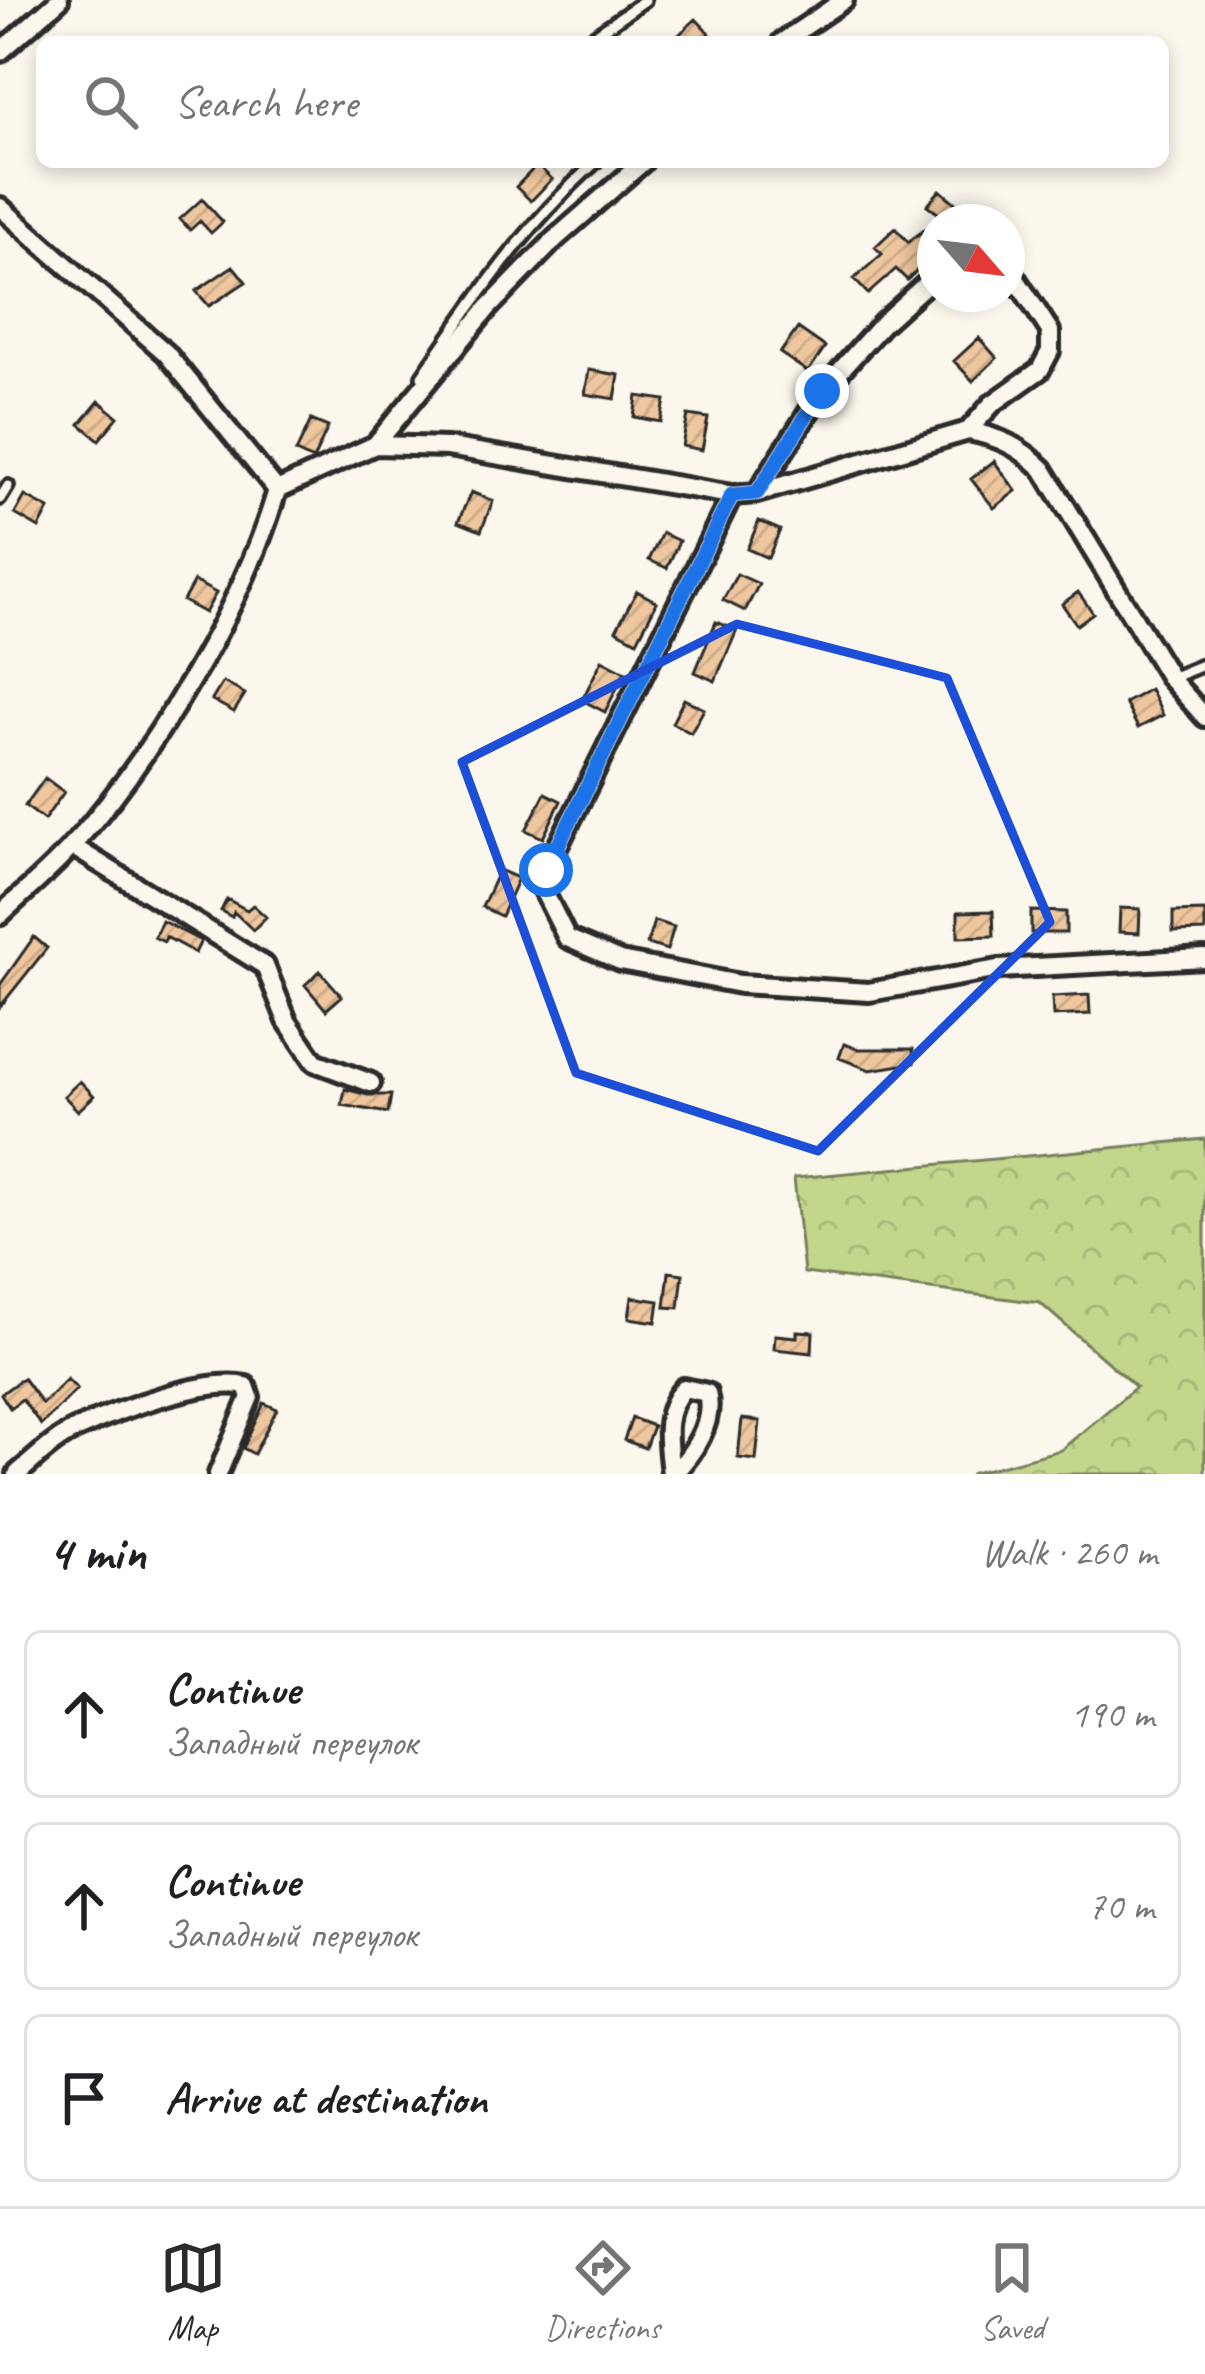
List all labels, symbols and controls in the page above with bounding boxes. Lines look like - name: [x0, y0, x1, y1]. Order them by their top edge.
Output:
- search box: [36, 36, 1169, 168]
- icon: search: [78, 69, 144, 135]
- text: Search here: [174, 74, 357, 131]
- north arrow: [917, 204, 1025, 312]
- route end: [795, 364, 849, 418]
- route start: [519, 843, 573, 897]
- text: 4 min: [48, 1520, 146, 1584]
- text: Walk · 260 m: [981, 1528, 1157, 1577]
- text: Continue: [165, 1661, 299, 1718]
- icon: ahead: [51, 1681, 117, 1747]
- text: 190 m: [1070, 1690, 1154, 1739]
- text: Западный переулок: [165, 1718, 417, 1767]
- text: Continue: [165, 1853, 299, 1910]
- icon: ahead: [51, 1873, 117, 1939]
- text: 70 m: [1088, 1882, 1154, 1931]
- text: Западный переулок: [165, 1910, 417, 1959]
- icon: arrive: [51, 2065, 117, 2131]
- text: Arrive at destination: [165, 2070, 487, 2127]
- tab: Map: [160, 2235, 226, 2349]
- tab: Directions: [545, 2235, 660, 2349]
- tab: Saved: [979, 2235, 1045, 2349]

